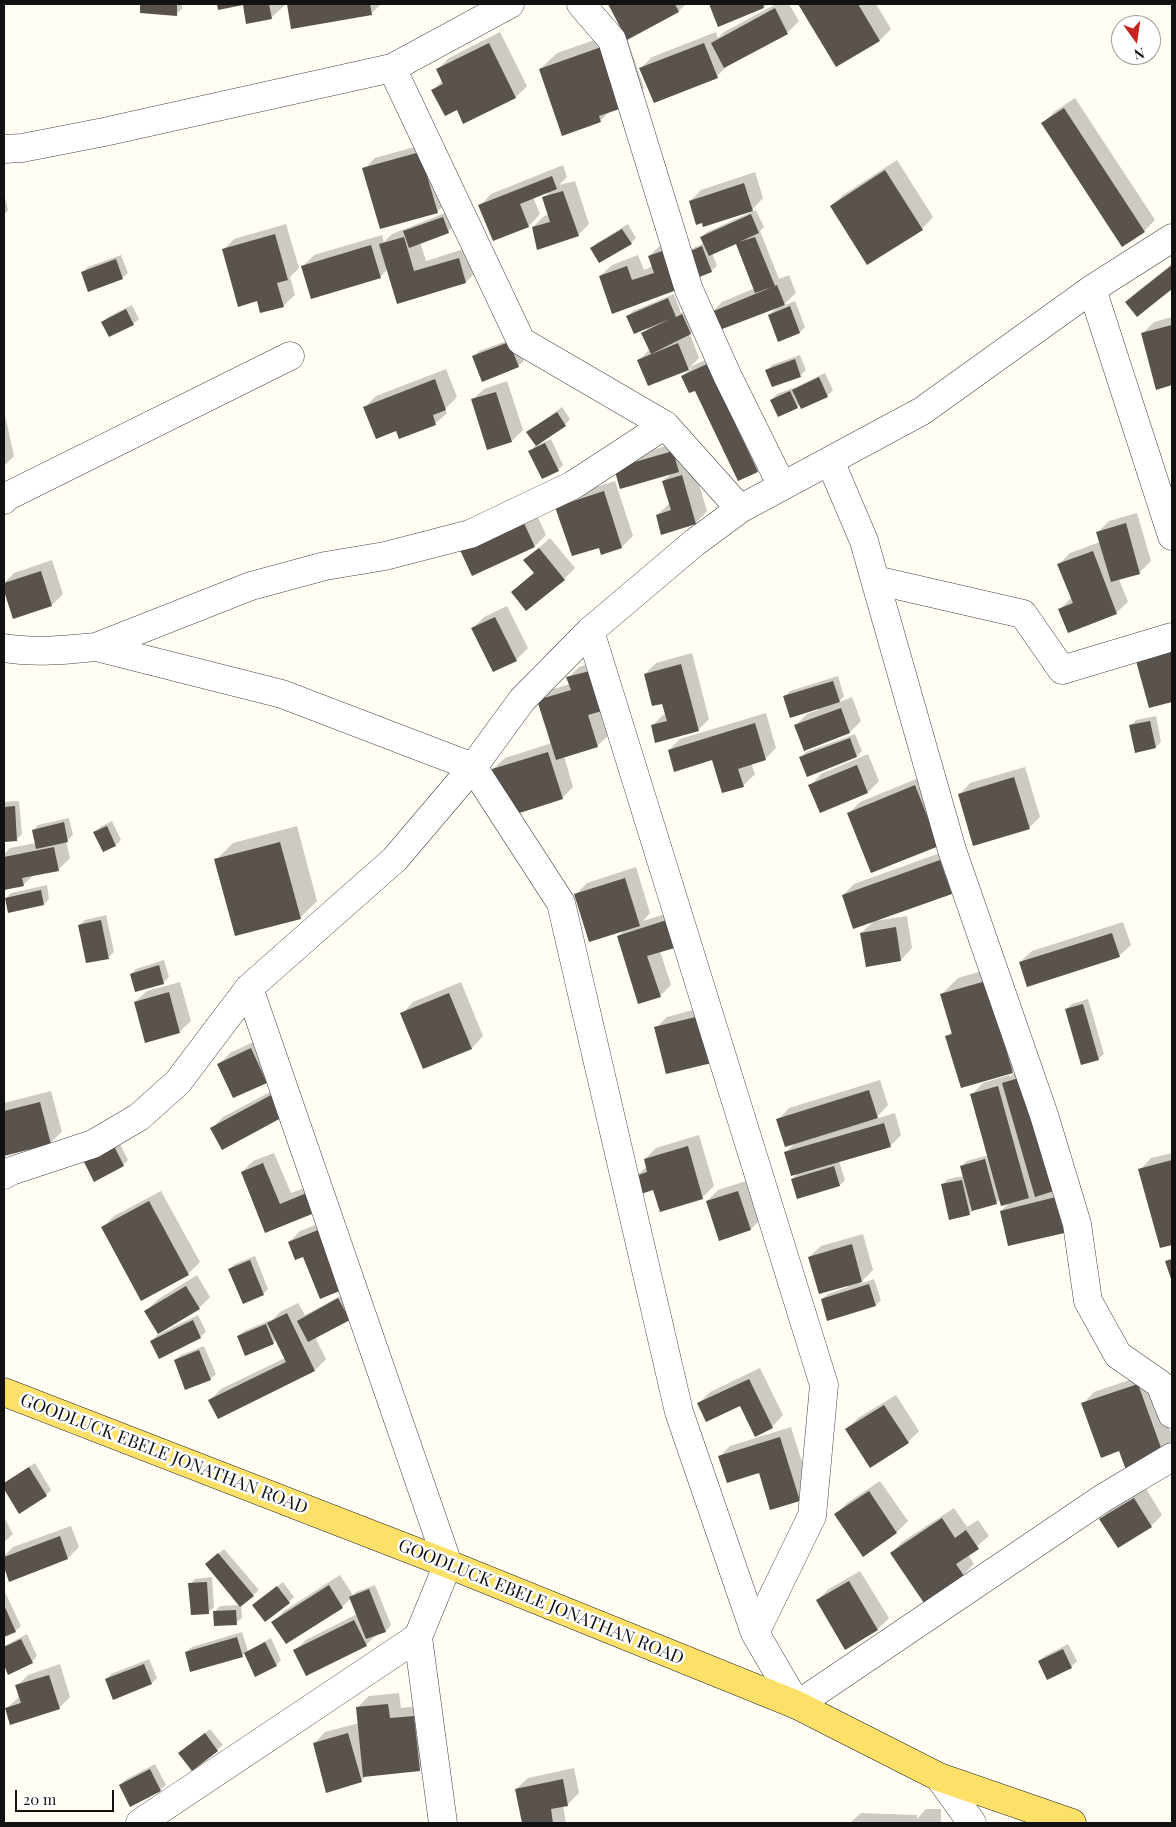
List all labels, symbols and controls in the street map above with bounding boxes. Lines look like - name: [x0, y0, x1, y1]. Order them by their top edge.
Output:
- north arrow: [1111, 15, 1161, 65]
- text: N: [1132, 44, 1147, 65]
- street label: GOODLUCK EBELE JONATHAN ROAD: [17, 1389, 311, 1519]
- street label: GOODLUCK EBELE JONATHAN ROAD: [395, 1535, 687, 1669]
- scale bar: [18, 1780, 116, 1812]
- text: 20 m: [23, 1789, 56, 1809]

